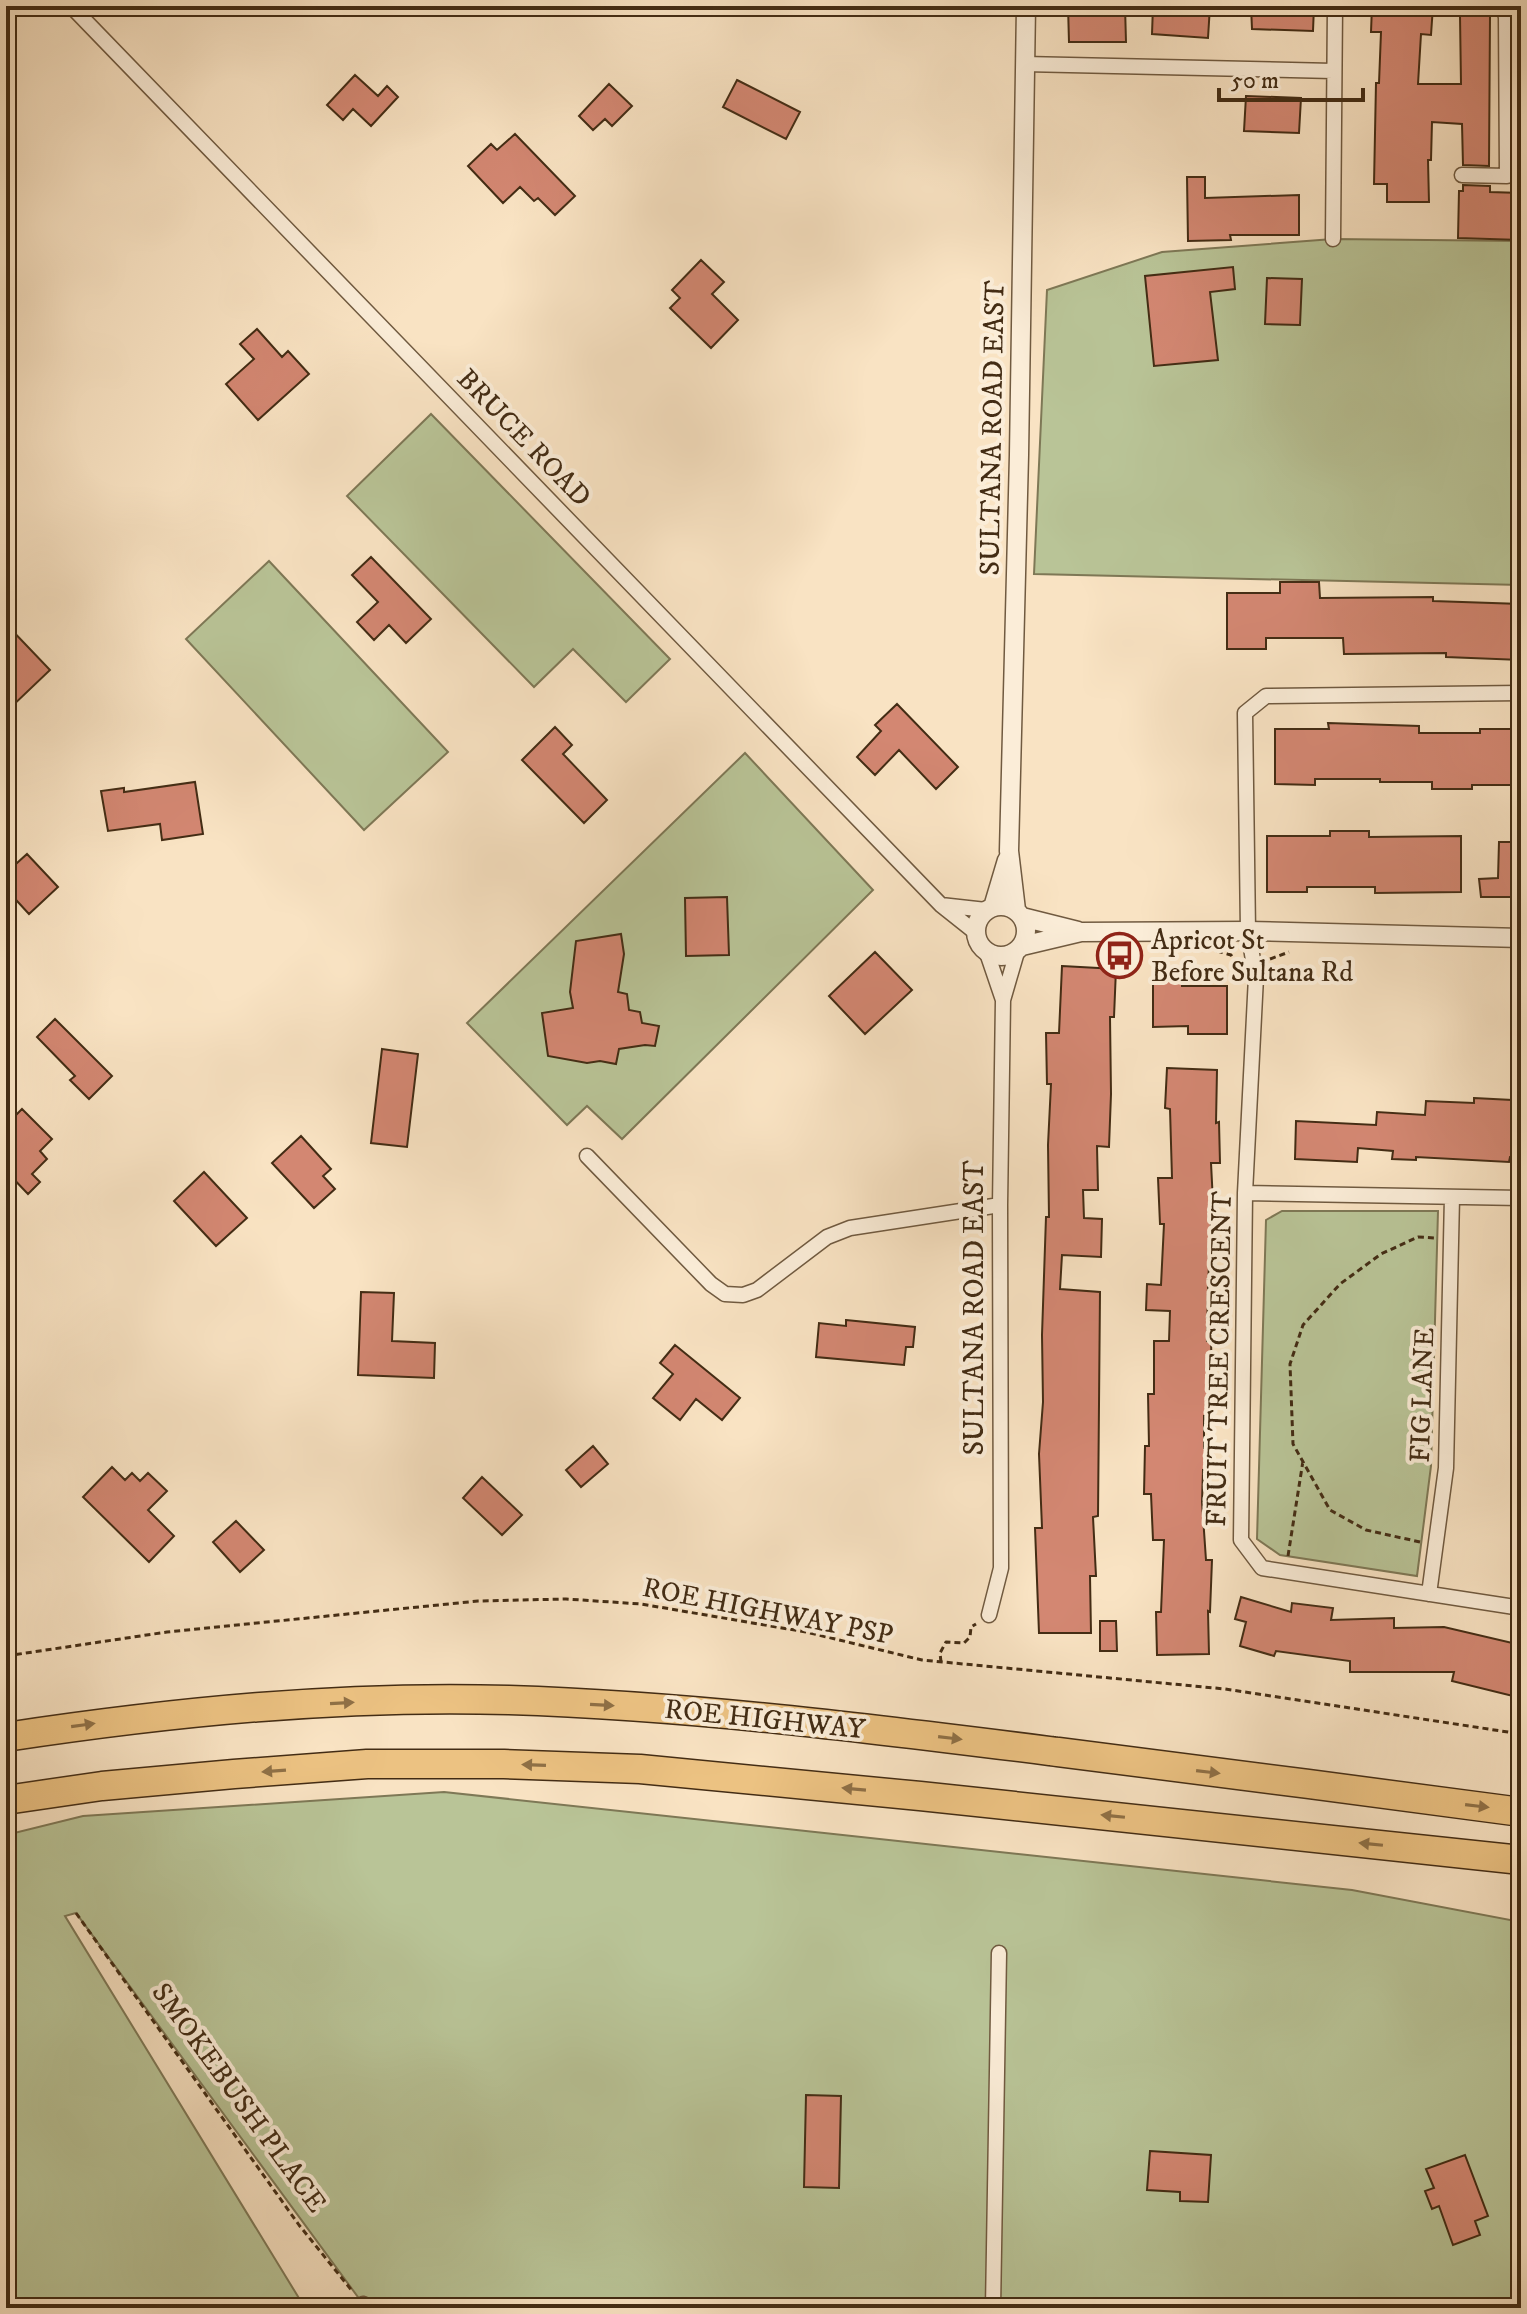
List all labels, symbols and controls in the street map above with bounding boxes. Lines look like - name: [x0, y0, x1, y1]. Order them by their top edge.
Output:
- scale bar: [1219, 52, 1363, 102]
- text: 50 m: [1231, 66, 1279, 96]
- street label: SULTANA ROAD EAST: [972, 280, 1013, 576]
- street label: BRUCE ROAD: [449, 362, 598, 514]
- place label: Apricot St Before Sultana Rd: [1151, 923, 1353, 990]
- bus stop icon: Apricot St Before Sultana Rd: [1096, 931, 1144, 979]
- street label: SULTANA ROAD EAST: [957, 1160, 992, 1456]
- street label: FRUIT TREE CRESCENT: [1199, 1191, 1240, 1527]
- street label: FIG LANE: [1403, 1327, 1442, 1463]
- street label: ROE HIGHWAY PSP: [639, 1570, 896, 1653]
- street label: ROE HIGHWAY: [663, 1692, 867, 1747]
- one-way arrow: [330, 1696, 355, 1709]
- one-way arrow: [590, 1699, 615, 1712]
- one-way arrow: [71, 1718, 96, 1731]
- one-way arrow: [938, 1732, 963, 1745]
- one-way arrow: [521, 1759, 546, 1772]
- one-way arrow: [261, 1765, 286, 1778]
- one-way arrow: [1196, 1765, 1221, 1778]
- one-way arrow: [841, 1783, 866, 1796]
- one-way arrow: [1465, 1800, 1490, 1813]
- one-way arrow: [1100, 1809, 1125, 1822]
- one-way arrow: [1358, 1837, 1383, 1850]
- street label: SMOKEBUSH PLACE: [144, 1976, 334, 2220]

